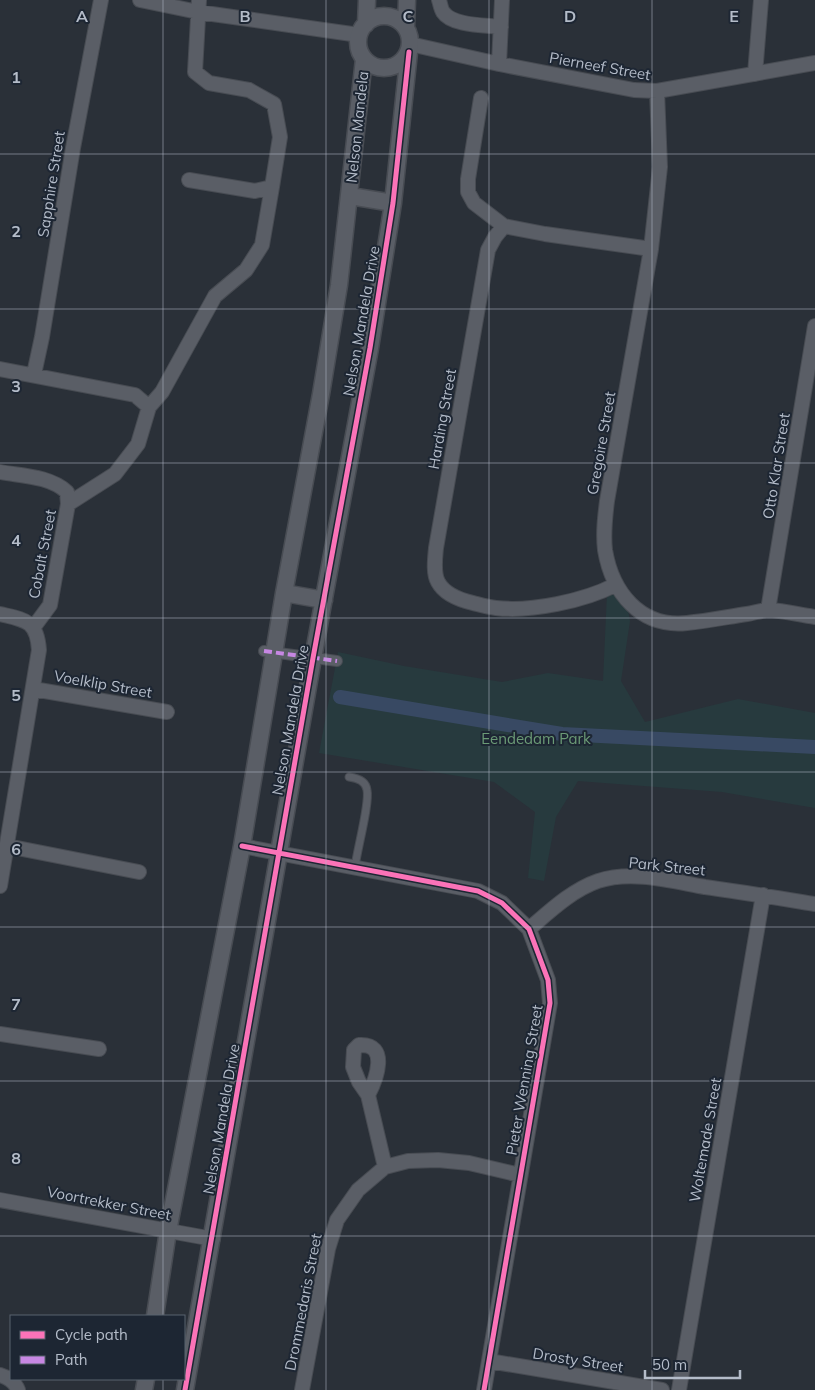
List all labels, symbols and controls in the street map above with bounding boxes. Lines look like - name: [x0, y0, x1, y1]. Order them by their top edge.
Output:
- text: A: [76, 6, 88, 26]
- text: B: [239, 6, 251, 26]
- text: C: [403, 6, 414, 26]
- text: D: [564, 6, 576, 26]
- text: E: [729, 6, 739, 26]
- street label: Pierneef Street: [548, 48, 652, 84]
- text: 1: [11, 67, 21, 87]
- street label: Nelson Mandela: [342, 70, 372, 184]
- street label: Sapphire Street: [33, 129, 69, 239]
- text: 2: [11, 221, 21, 241]
- street label: Nelson Mandela Drive: [338, 244, 384, 398]
- street label: Harding Street: [424, 367, 460, 471]
- text: 3: [11, 376, 21, 396]
- street label: Gregoire Street: [583, 390, 619, 496]
- street label: Otto Klar Street: [758, 412, 794, 520]
- street label: Cobalt Street: [24, 508, 60, 600]
- text: 4: [11, 530, 21, 550]
- street label: Nelson Mandela Drive: [267, 643, 313, 797]
- street label: Voelklip Street: [53, 666, 153, 702]
- text: 5: [11, 685, 21, 705]
- park label: Eendedam Park: [481, 729, 591, 748]
- text: 6: [11, 839, 21, 859]
- street label: Park Street: [628, 853, 706, 879]
- text: 7: [11, 994, 21, 1014]
- street label: Pieter Wenning Street: [501, 1003, 547, 1157]
- street label: Nelson Mandela Drive: [198, 1042, 244, 1196]
- street label: Woltemade Street: [685, 1076, 725, 1204]
- text: 8: [11, 1148, 21, 1168]
- street label: Voortrekker Street: [46, 1182, 172, 1224]
- street label: Drommedaris Street: [280, 1232, 326, 1372]
- legend: [10, 1315, 185, 1380]
- text: Cycle path: [55, 1325, 128, 1344]
- street label: Drosty Street: [531, 1343, 625, 1377]
- scale bar: [645, 1348, 740, 1380]
- text: Path: [55, 1350, 87, 1369]
- text: 50 m: [652, 1355, 687, 1374]

